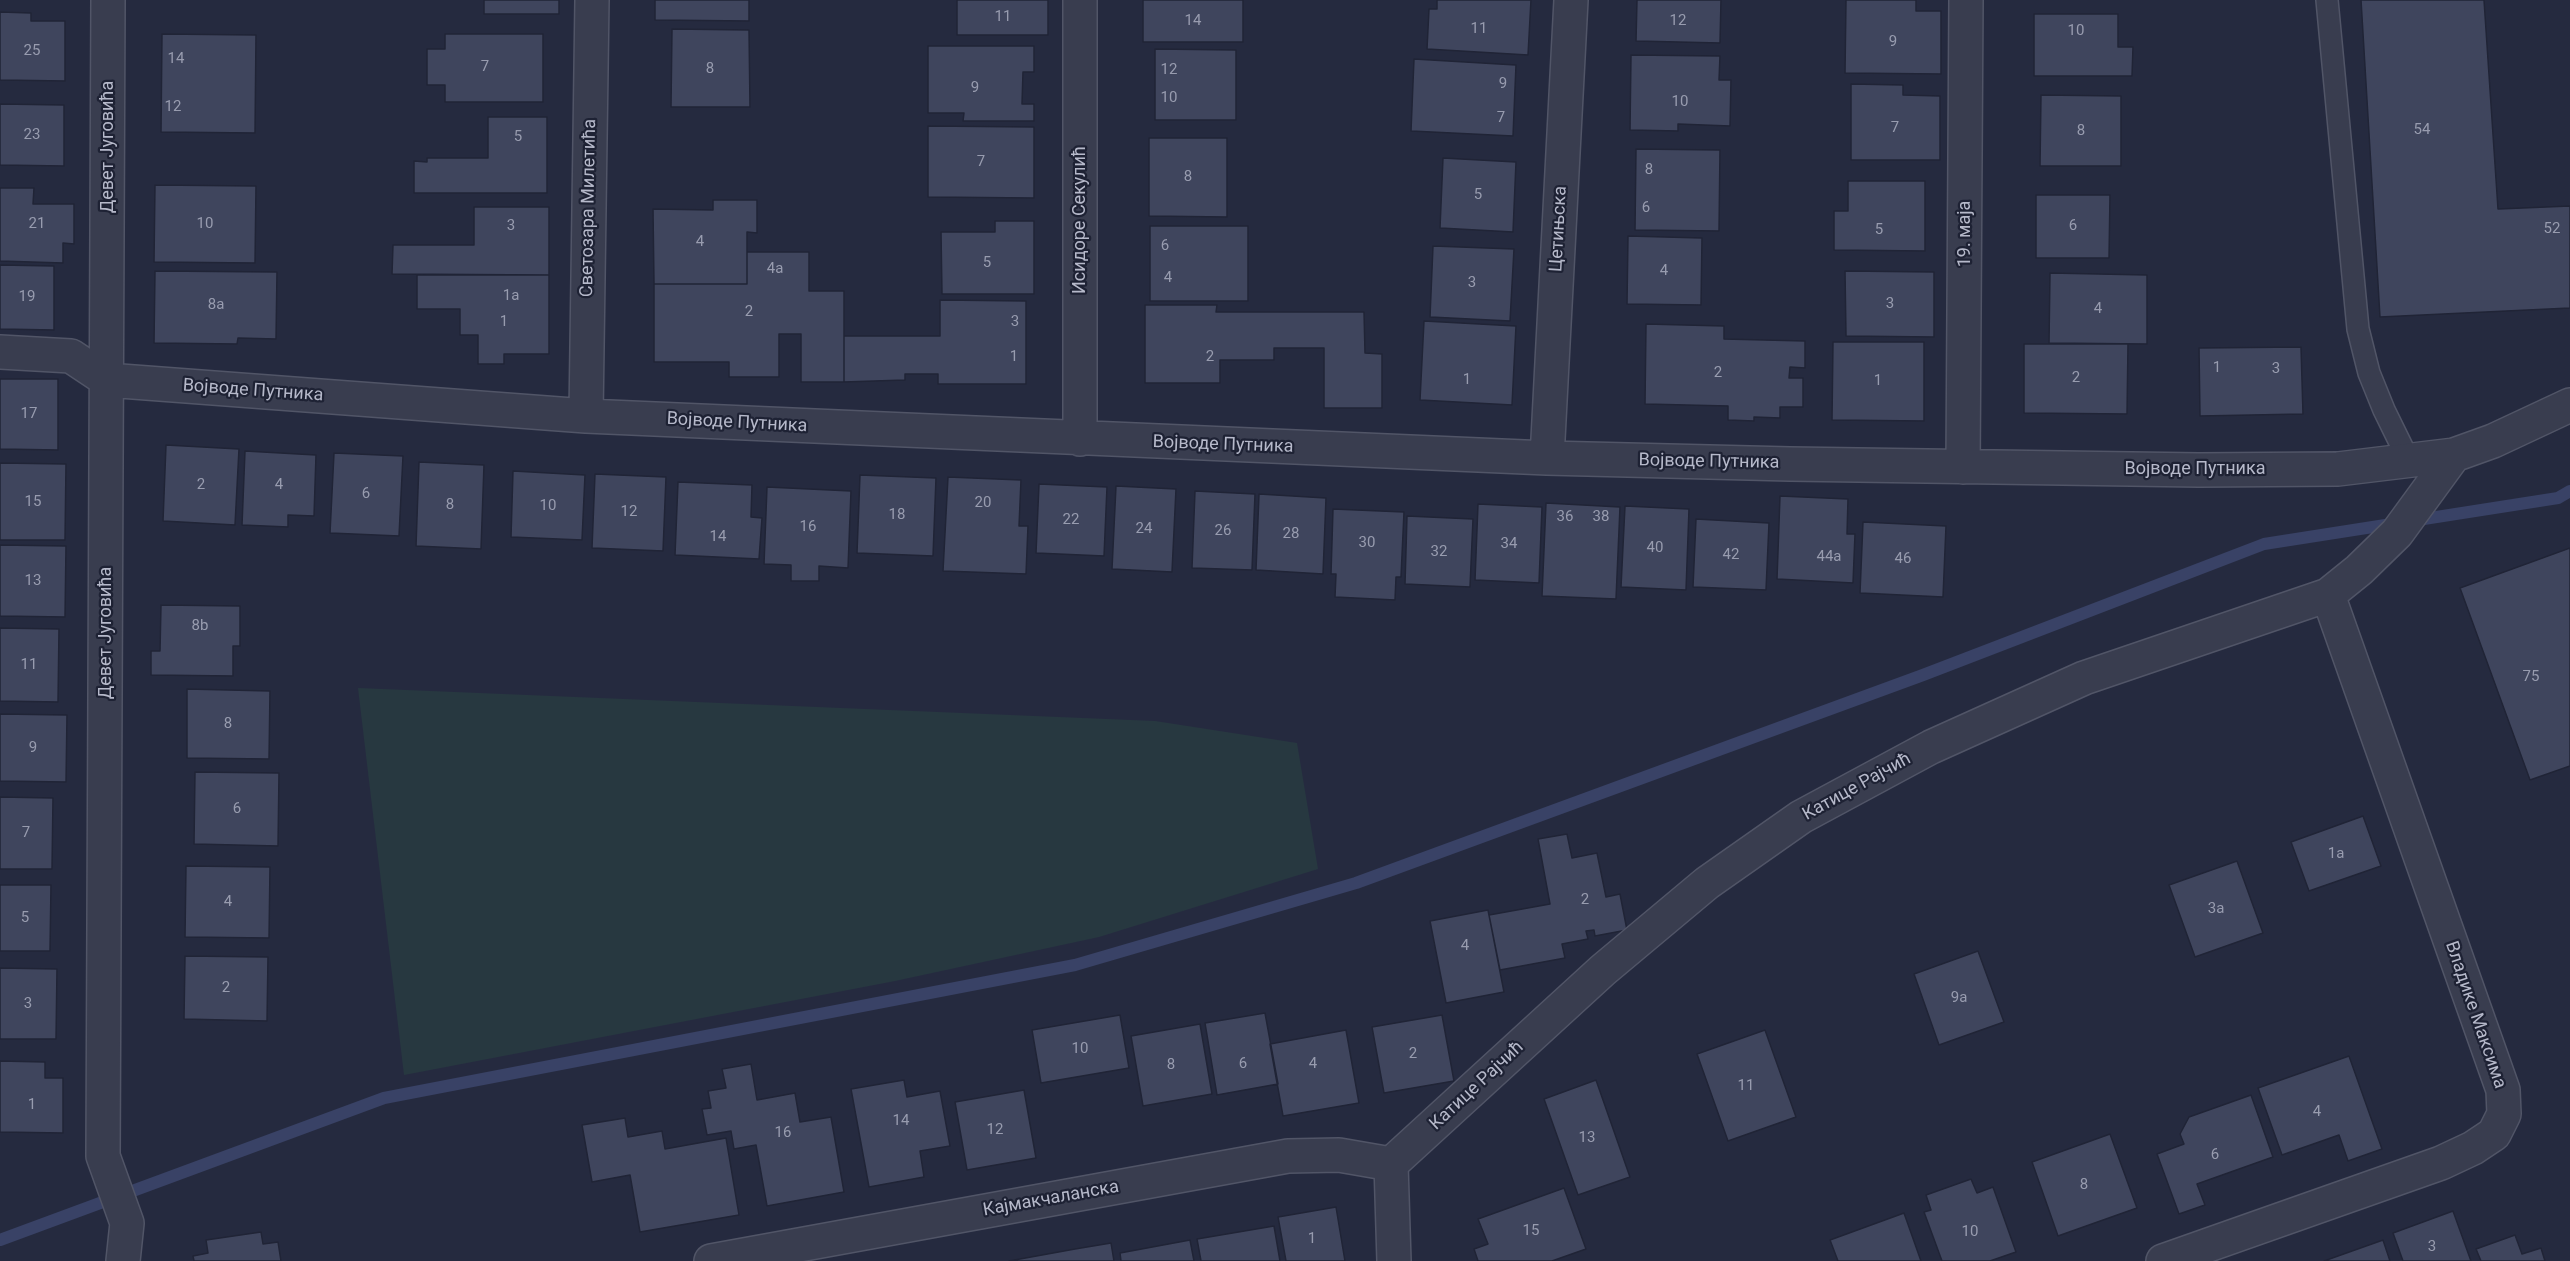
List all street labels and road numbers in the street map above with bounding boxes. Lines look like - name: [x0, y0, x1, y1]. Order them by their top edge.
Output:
- street label: Девет Југовића: [97, 81, 119, 213]
- street label: Светозара Милетића: [577, 119, 601, 297]
- street label: Исидоре Секулић: [1069, 146, 1091, 294]
- street label: Цетињска: [1546, 185, 1572, 273]
- street label: 19. маја: [1954, 201, 1976, 267]
- street label: Војводе Путника: [182, 375, 324, 407]
- street label: Војводе Путника: [666, 409, 808, 437]
- street label: Војводе Путника: [1152, 432, 1294, 458]
- street label: Војводе Путника: [1638, 450, 1780, 474]
- street label: Војводе Путника: [2125, 458, 2265, 480]
- street label: Девет Југовића: [95, 567, 117, 699]
- street label: Катице Рајчић: [1799, 748, 1915, 826]
- street label: Владике Максима: [2440, 939, 2510, 1091]
- street label: Катице Рајчић: [1426, 1037, 1528, 1135]
- street label: Кајмакчаланска: [981, 1176, 1121, 1222]

